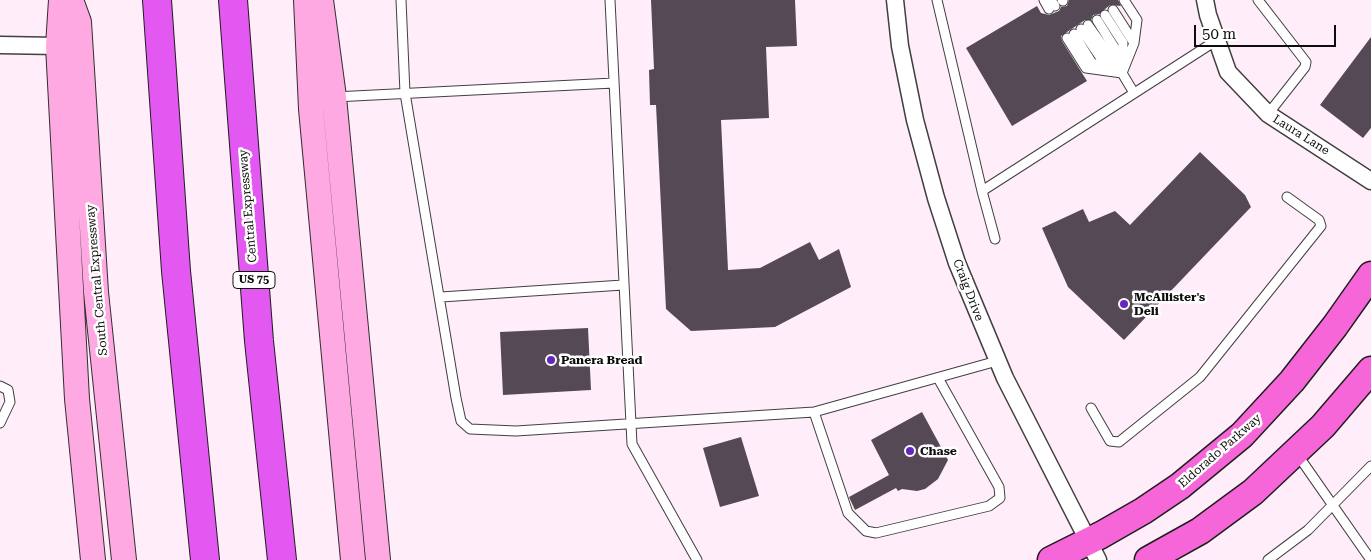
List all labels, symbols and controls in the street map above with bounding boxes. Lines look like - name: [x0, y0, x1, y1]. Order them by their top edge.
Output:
- scale bar: [1196, 15, 1338, 47]
- text: 50 m: [1202, 25, 1236, 43]
- street label: Laura Lane: [1270, 112, 1332, 158]
- street label: Central Expressway: [236, 149, 260, 263]
- street label: South Central Expressway: [83, 204, 111, 356]
- street label: Craig Drive: [950, 257, 986, 323]
- road number: US 75: [233, 272, 275, 288]
- place label: McAllister's Deli: [1134, 290, 1205, 318]
- marker: McAllister's Deli: [1118, 298, 1130, 310]
- place label: Panera Bread: [561, 353, 643, 367]
- marker: Panera Bread: [545, 354, 557, 366]
- street label: Eldorado Parkway: [1176, 411, 1264, 491]
- place label: Chase: [920, 444, 957, 458]
- marker: Chase: [904, 445, 916, 457]

